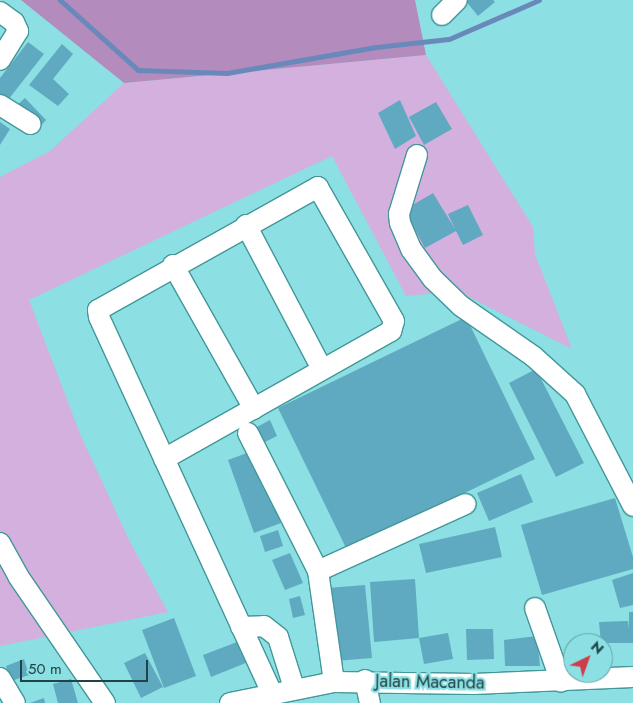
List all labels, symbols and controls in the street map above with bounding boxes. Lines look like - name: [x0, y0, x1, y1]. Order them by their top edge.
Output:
- north arrow: [563, 633, 613, 683]
- text: N: [587, 636, 608, 659]
- scale bar: [22, 650, 150, 682]
- text: 50 m: [28, 658, 62, 680]
- street label: Jalan Macanda: [375, 670, 485, 694]

